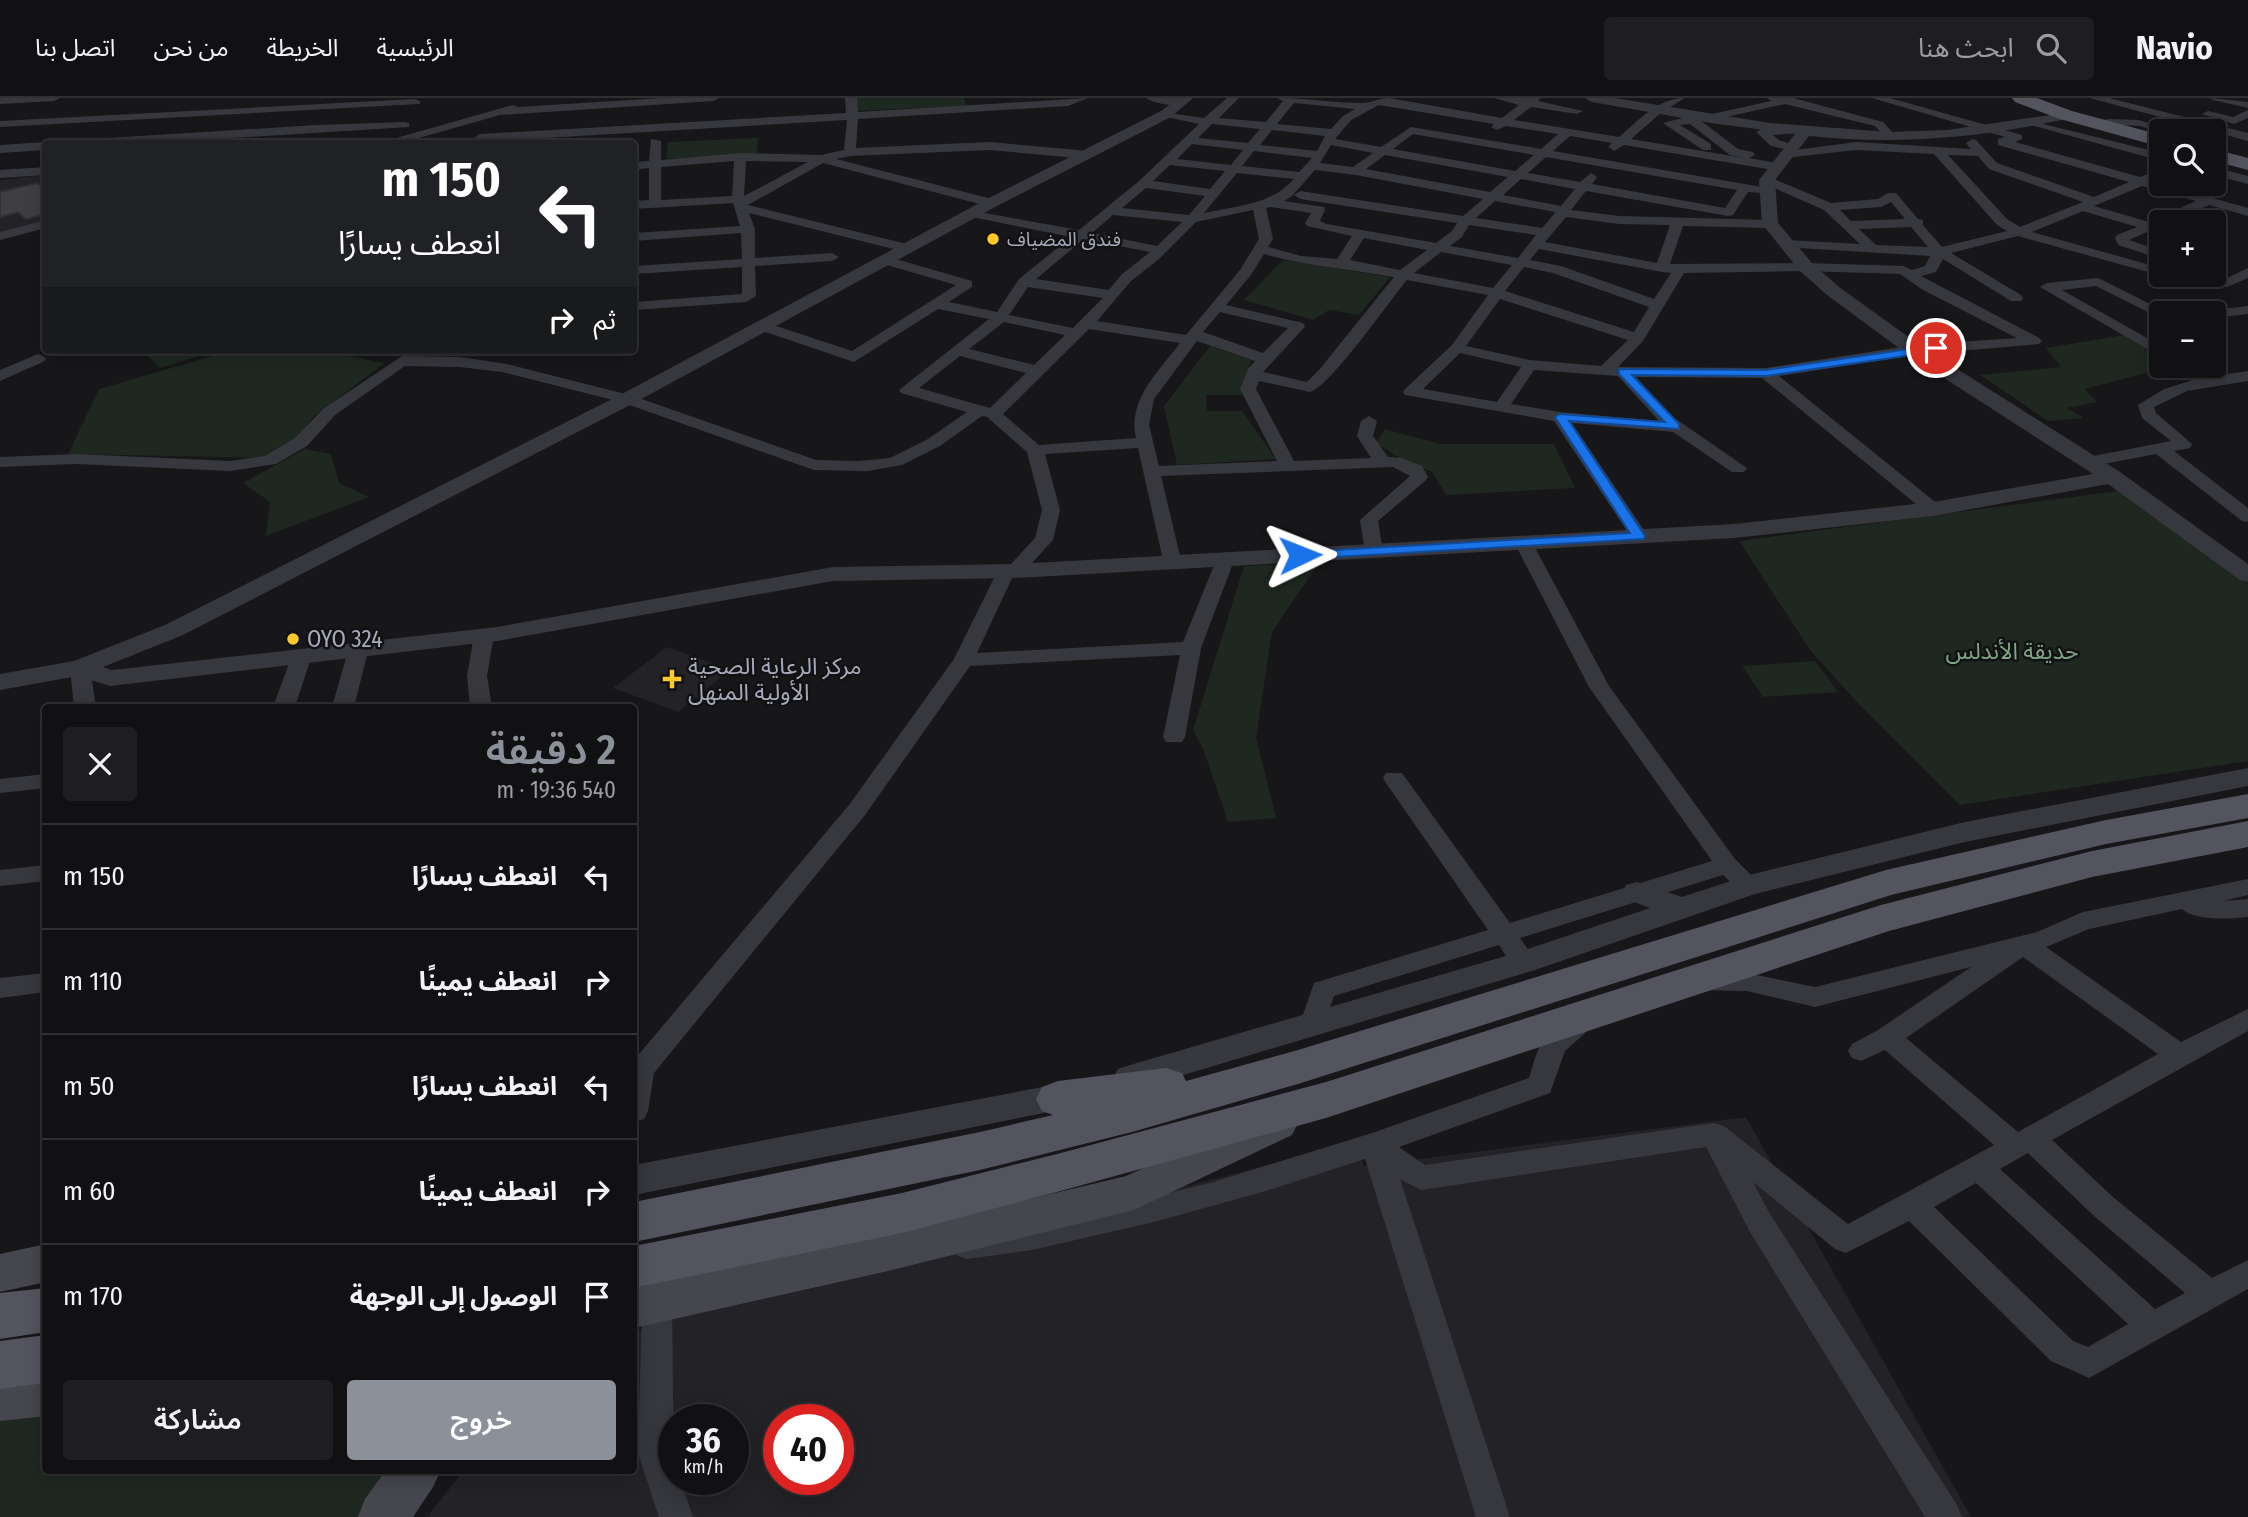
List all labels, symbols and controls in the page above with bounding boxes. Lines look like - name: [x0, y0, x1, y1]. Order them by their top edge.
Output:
- search box: [1604, 17, 2094, 80]
- text: Navio: [2136, 28, 2213, 68]
- icon: search: [2032, 29, 2070, 67]
- text: ابحث هنا: [1918, 33, 2014, 64]
- text: اتصل بنا: [35, 34, 116, 62]
- text: من نحن: [154, 34, 229, 62]
- text: الخريطة: [267, 34, 338, 62]
- text: الرئيسية: [376, 34, 454, 62]
- map controls: [2149, 119, 2226, 378]
- button: search: [2149, 119, 2226, 196]
- text: 150 m: [382, 150, 501, 209]
- icon: left: [525, 168, 616, 259]
- button: +: [2149, 210, 2226, 287]
- text: انعطف يسارًا: [338, 224, 501, 262]
- place label: فندق المضياف: [1007, 228, 1121, 251]
- marker: فندق المضياف: [985, 231, 1001, 247]
- icon: right: [542, 301, 580, 339]
- button: −: [2149, 301, 2226, 378]
- text: ثم: [594, 305, 616, 336]
- pin: [1906, 318, 1966, 378]
- icon: arrive: [1917, 329, 1955, 367]
- position arrow: [1263, 518, 1337, 592]
- place label: OYO 324: [307, 625, 382, 653]
- marker: OYO 324: [285, 631, 301, 647]
- park label: حديقة الأندلس: [1945, 637, 2079, 665]
- place label: مركز الرعاية الصحية الأولية المنهل: [688, 652, 862, 706]
- marker: مركز الرعاية الصحية الأولية المنهل: [662, 669, 682, 689]
- text: 2 دقيقة: [486, 725, 616, 775]
- button: close: [63, 727, 137, 801]
- text: 540 m · 19:36: [497, 776, 616, 804]
- icon: left: [578, 858, 616, 896]
- text: 150 m: [63, 861, 125, 892]
- text: انعطف يسارًا: [412, 861, 557, 892]
- icon: right: [578, 963, 616, 1001]
- text: 110 m: [63, 966, 123, 997]
- text: انعطف يمينًا: [419, 966, 557, 997]
- icon: left: [578, 1068, 616, 1106]
- text: 50 m: [63, 1071, 115, 1102]
- text: انعطف يسارًا: [412, 1071, 557, 1102]
- icon: right: [578, 1173, 616, 1211]
- text: 60 m: [63, 1176, 116, 1207]
- text: انعطف يمينًا: [419, 1176, 557, 1207]
- icon: arrive: [578, 1278, 616, 1316]
- text: 170 m: [63, 1281, 123, 1312]
- text: الوصول إلى الوجهة: [350, 1281, 557, 1312]
- button: مشاركة: [63, 1380, 333, 1460]
- button: خروج: [347, 1380, 616, 1460]
- speed limit sign: 40: [763, 1404, 854, 1495]
- text: 36: [686, 1419, 721, 1461]
- text: km/h: [683, 1456, 724, 1478]

